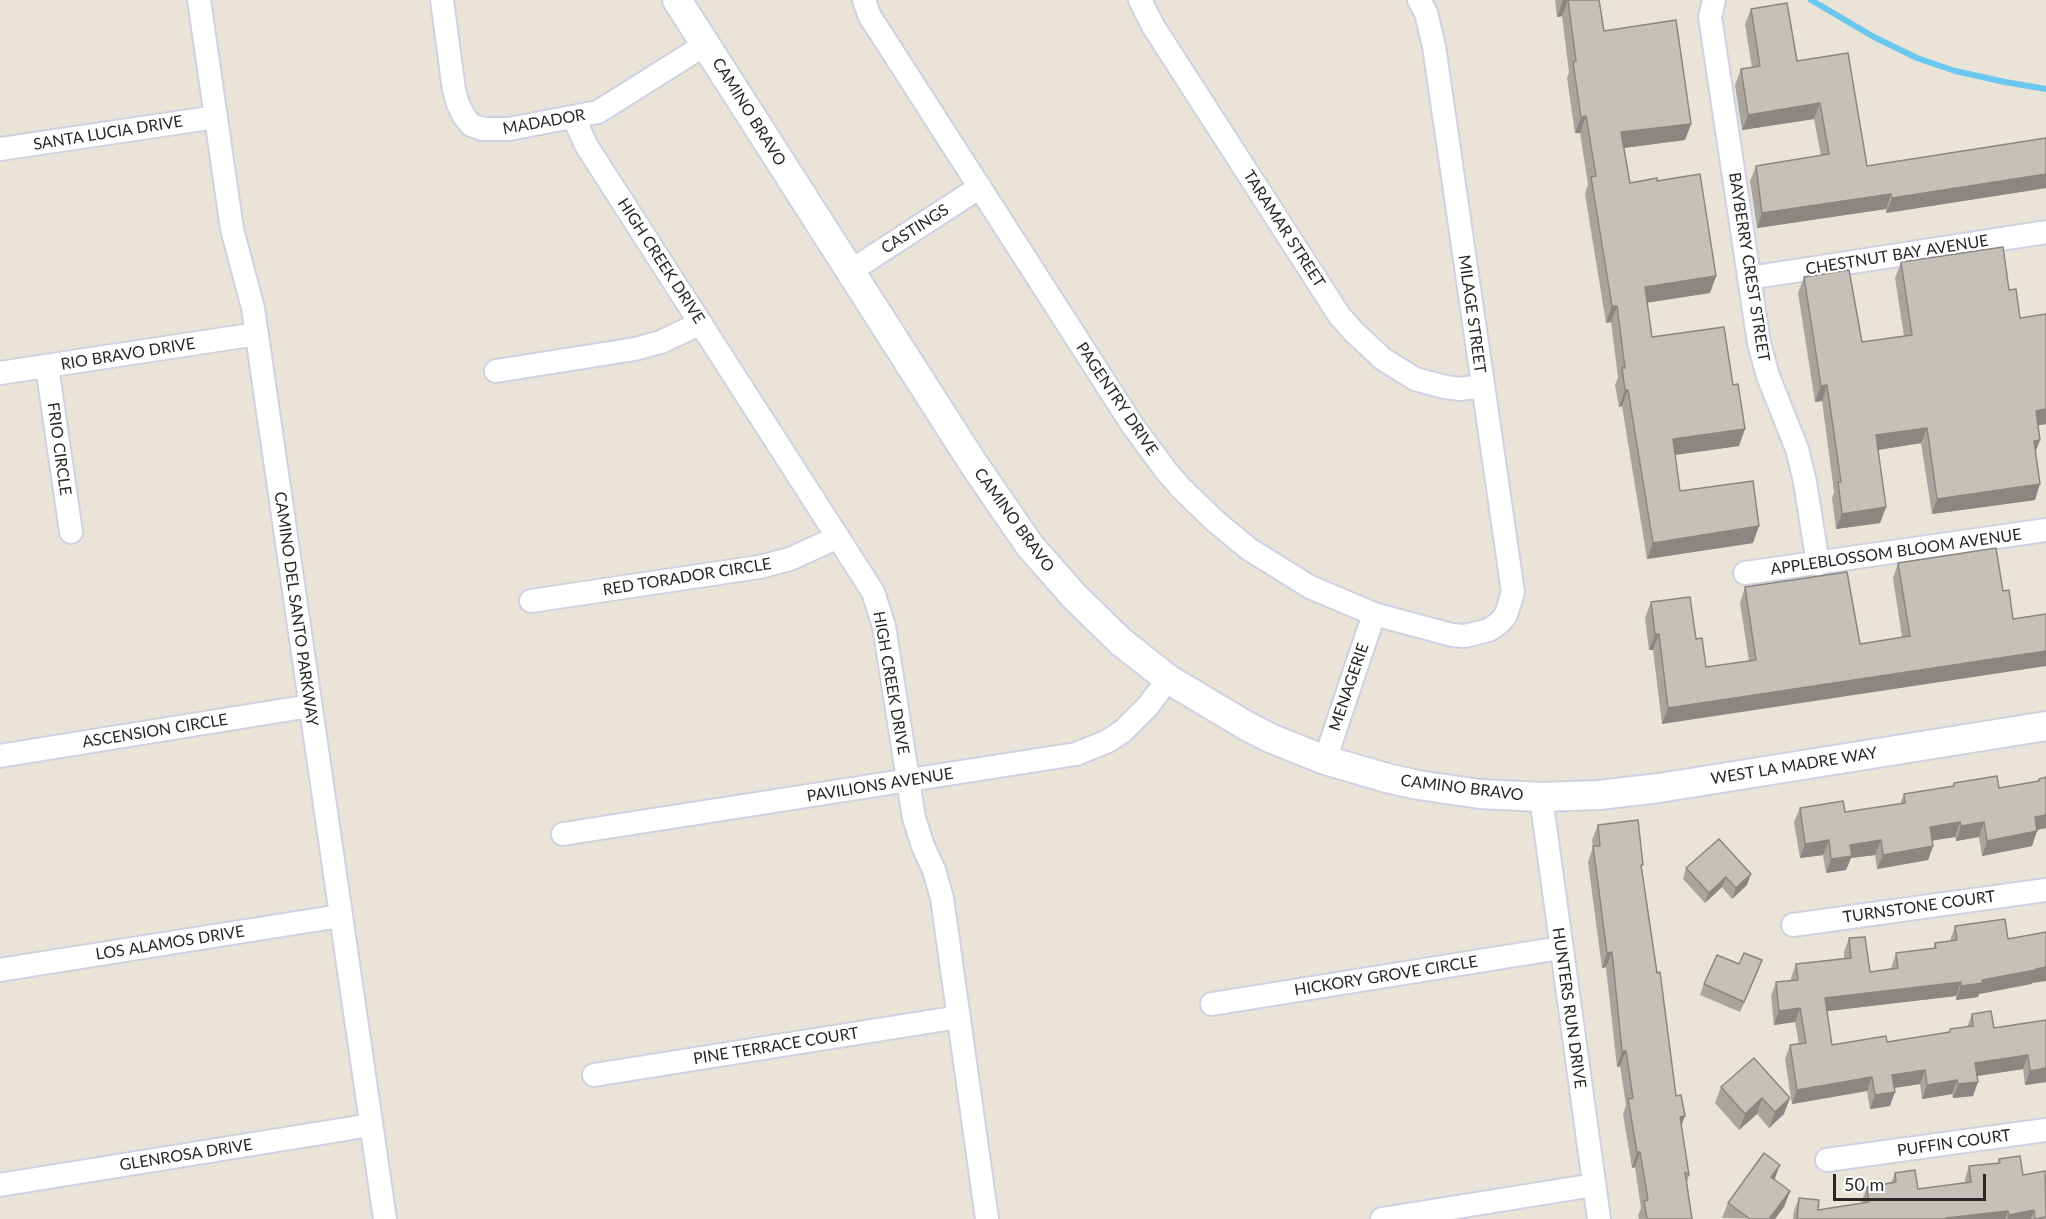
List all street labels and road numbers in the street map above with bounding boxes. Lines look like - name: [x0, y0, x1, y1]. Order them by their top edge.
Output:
- street label: CAMINO BRAVO: [708, 54, 790, 170]
- street label: MADADOR: [501, 105, 587, 139]
- street label: SANTA LUCIA DRIVE: [32, 112, 184, 154]
- street label: TARAMAR STREET: [1239, 167, 1329, 291]
- street label: BAYBERRY CREST STREET: [1725, 171, 1773, 363]
- street label: HIGH CREEK DRIVE: [613, 195, 709, 327]
- street label: CASTINGS: [878, 200, 952, 258]
- street label: CHESTNUT BAY AVENUE: [1804, 231, 1990, 279]
- street label: MILAGE STREET: [1454, 254, 1490, 374]
- street label: RIO BRAVO DRIVE: [59, 334, 197, 374]
- street label: PAGENTRY DRIVE: [1072, 339, 1162, 459]
- street label: FRIO CIRCLE: [43, 401, 75, 497]
- street label: CAMINO BRAVO: [970, 464, 1058, 576]
- street label: CAMINO DEL SANTO PARKWAY: [270, 490, 322, 728]
- street label: APPLEBLOSSOM BLOOM AVENUE: [1769, 525, 2023, 579]
- street label: RED TORADOR CIRCLE: [601, 554, 773, 600]
- street label: HIGH CREEK DRIVE: [869, 610, 913, 756]
- street label: MENAGERIE: [1325, 641, 1373, 733]
- street label: ASCENSION CIRCLE: [81, 710, 229, 752]
- street label: WEST LA MADRE WAY: [1710, 743, 1878, 789]
- street label: PAVILIONS AVENUE: [805, 764, 955, 806]
- street label: CAMINO BRAVO: [1399, 771, 1525, 805]
- street label: TURNSTONE COURT: [1842, 887, 1996, 927]
- street label: LOS ALAMOS DRIVE: [94, 922, 246, 964]
- street label: HUNTERS RUN DRIVE: [1548, 926, 1590, 1090]
- street label: HICKORY GROVE CIRCLE: [1293, 952, 1479, 1000]
- street label: PINE TERRACE COURT: [692, 1023, 860, 1069]
- street label: PUFFIN COURT: [1896, 1126, 2012, 1160]
- street label: GLENROSA DRIVE: [118, 1135, 254, 1175]

